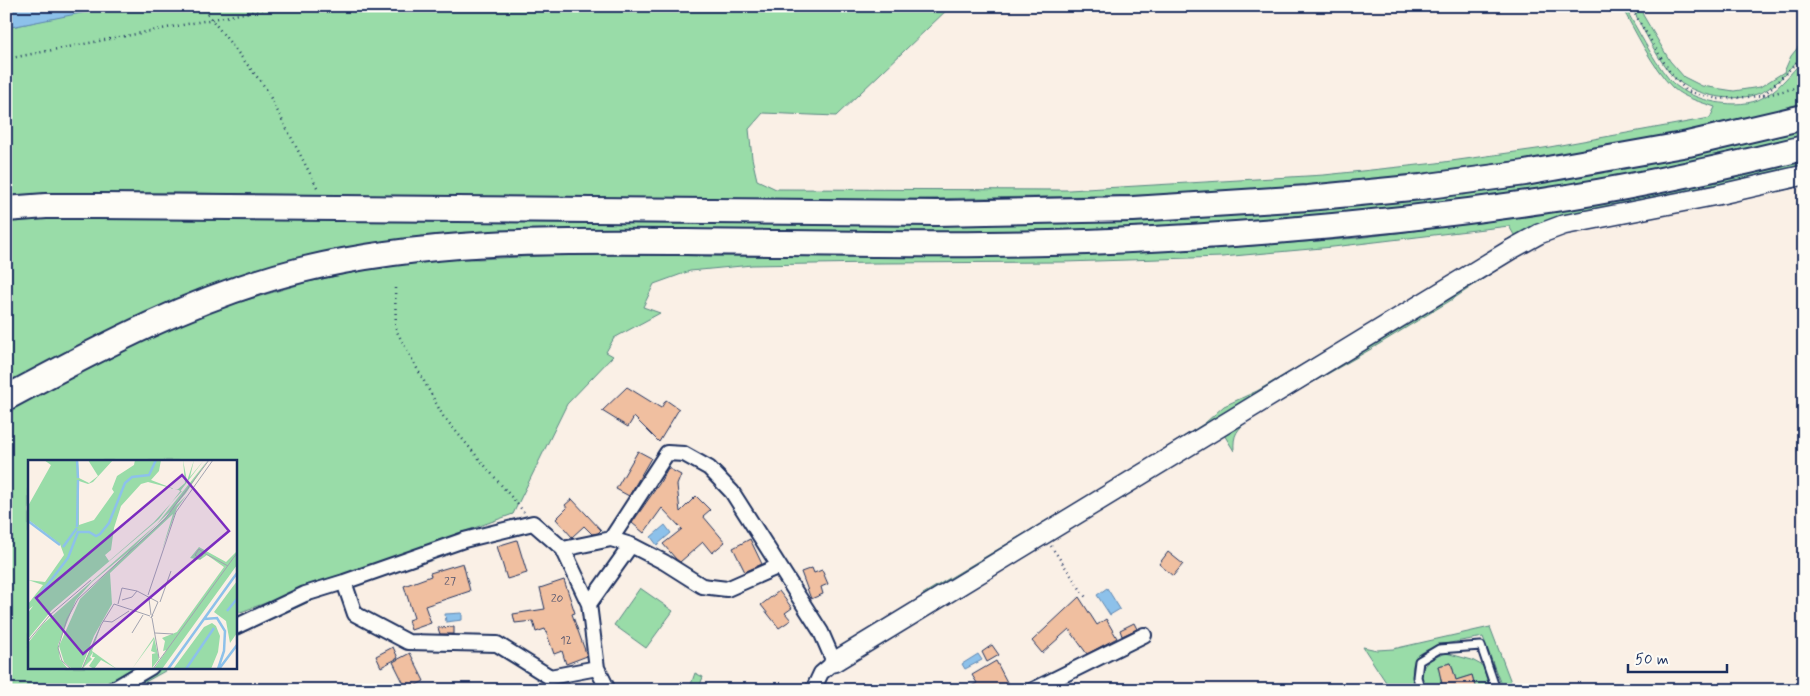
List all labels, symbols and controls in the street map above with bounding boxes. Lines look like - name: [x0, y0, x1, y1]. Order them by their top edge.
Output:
- inset map: [28, 460, 236, 668]
- house number: 27: [444, 574, 456, 590]
- house number: 20: [551, 591, 564, 607]
- house number: 12: [560, 633, 572, 649]
- scale bar: [1628, 641, 1726, 673]
- text: 50 m: [1635, 650, 1669, 670]

